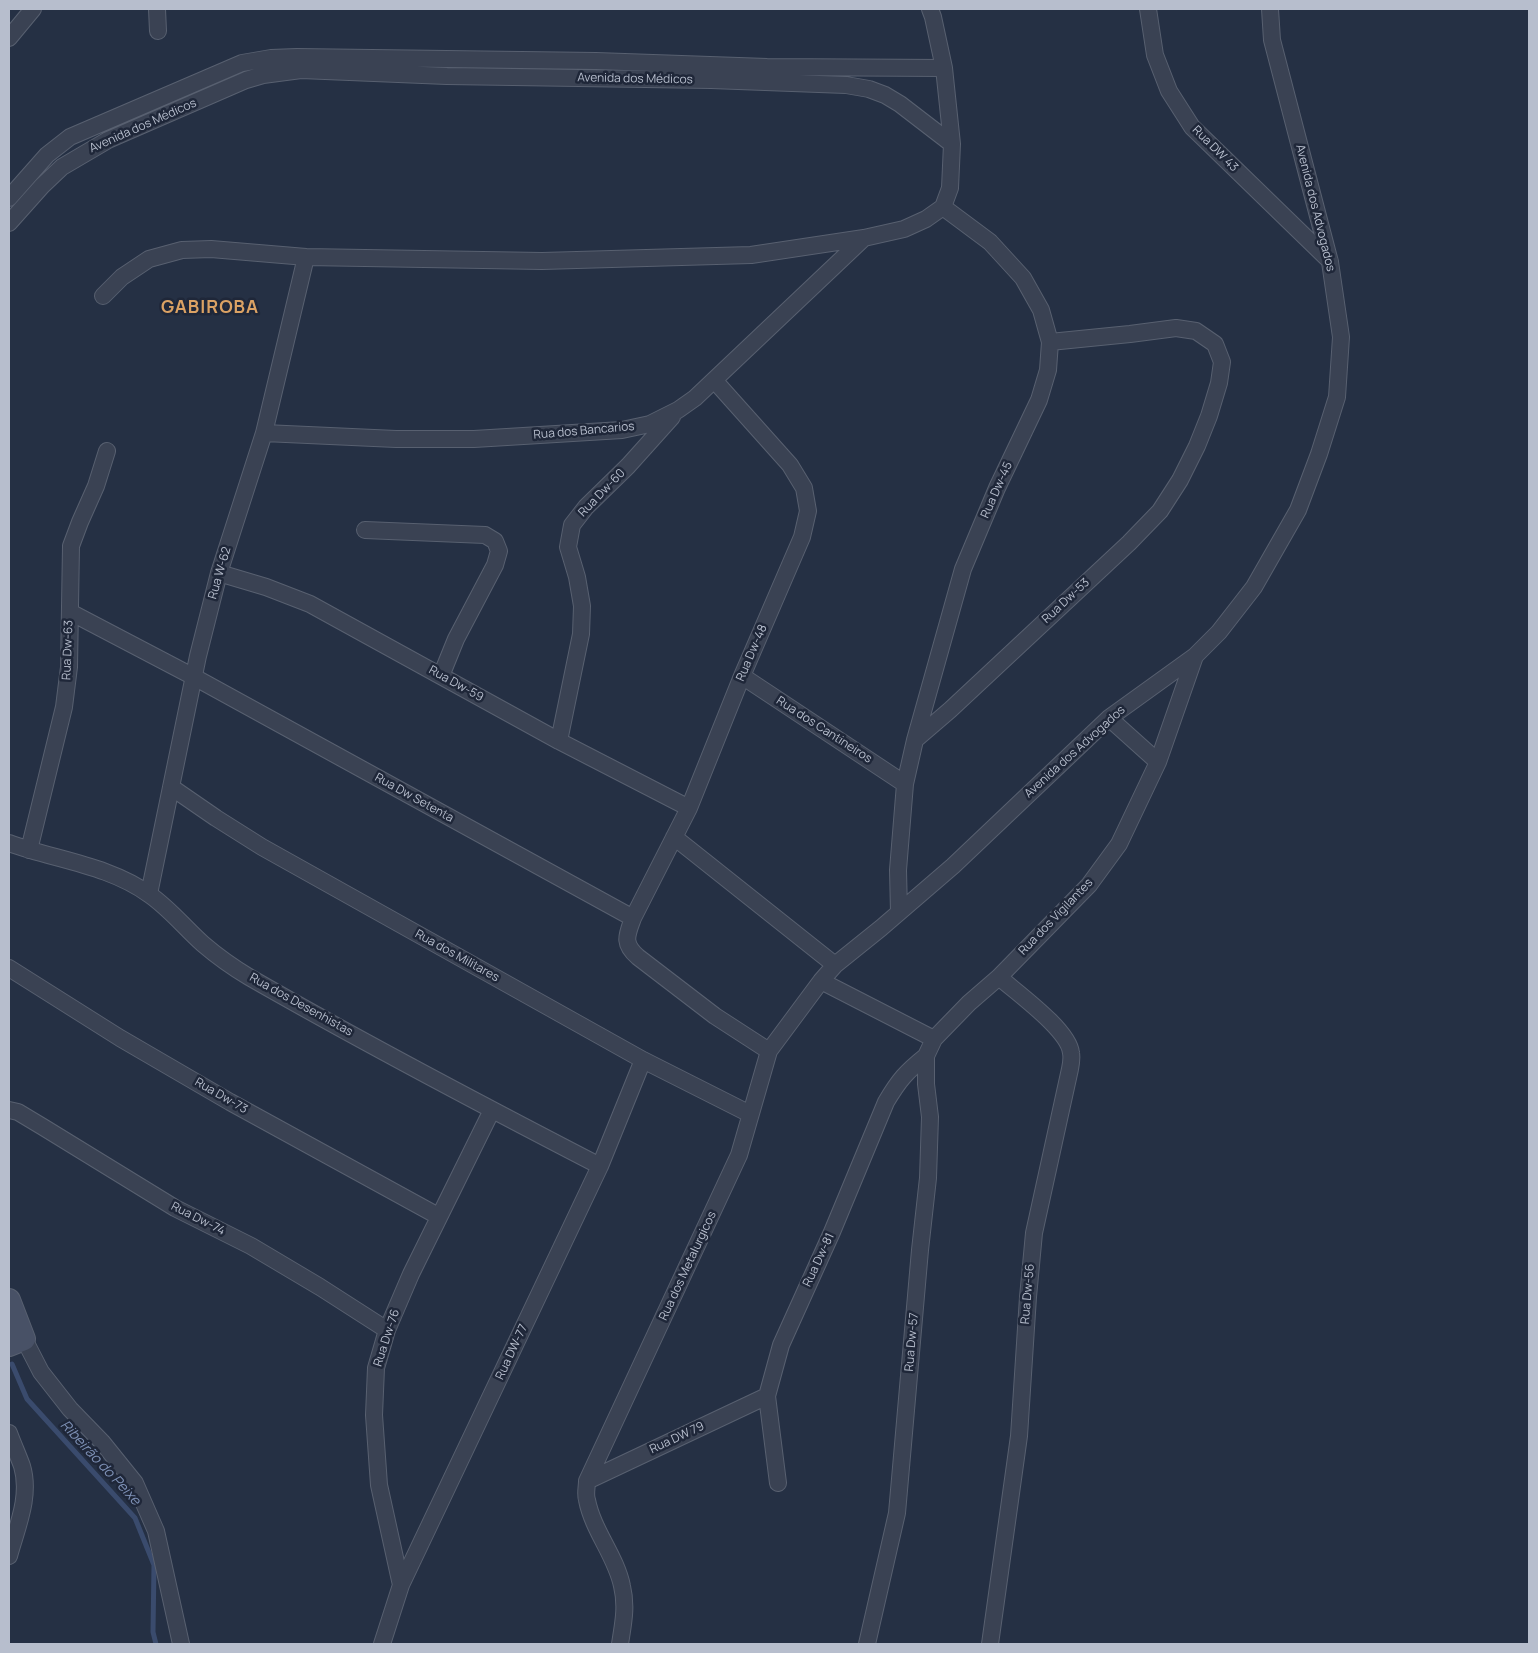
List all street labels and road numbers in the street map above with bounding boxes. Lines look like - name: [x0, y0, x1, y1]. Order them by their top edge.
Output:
- street label: Avenida dos Médicos: [577, 71, 693, 87]
- street label: Avenida dos Médicos: [87, 96, 199, 156]
- street label: Rua DW 43: [1189, 123, 1241, 175]
- street label: Avenida dos Advogados: [1292, 143, 1338, 273]
- street label: Rua dos Bancarios: [533, 419, 635, 443]
- street label: Rua Dw-45: [978, 460, 1016, 520]
- street label: Rua Dw-60: [576, 466, 628, 520]
- street label: Rua W-62: [206, 545, 234, 601]
- street label: Rua Dw-53: [1039, 575, 1093, 627]
- street label: Rua Dw-63: [60, 620, 76, 680]
- street label: Rua Dw-48: [734, 622, 770, 684]
- street label: Rua Dw-59: [426, 663, 486, 705]
- street label: Rua dos Cantineiros: [774, 694, 874, 766]
- street label: Avenida dos Advogados: [1022, 703, 1128, 801]
- street label: Rua Dw Setenta: [372, 770, 456, 826]
- street label: Rua dos Vigilantes: [1016, 876, 1096, 958]
- street label: Rua dos Militares: [412, 927, 502, 985]
- street label: Rua dos Desenhistas: [247, 971, 355, 1039]
- street label: Rua Dw-73: [192, 1075, 250, 1117]
- street label: Rua Dw-74: [169, 1199, 227, 1239]
- street label: Rua dos Metalurgicos: [656, 1209, 720, 1323]
- street label: Rua Dw-81: [800, 1231, 838, 1289]
- street label: Rua Dw-56: [1018, 1263, 1038, 1325]
- street label: Rua Dw-76: [371, 1307, 403, 1369]
- street label: Rua Dw-57: [902, 1312, 922, 1372]
- street label: Rua DW-77: [493, 1322, 531, 1382]
- street label: Rua DW 79: [647, 1419, 707, 1457]

